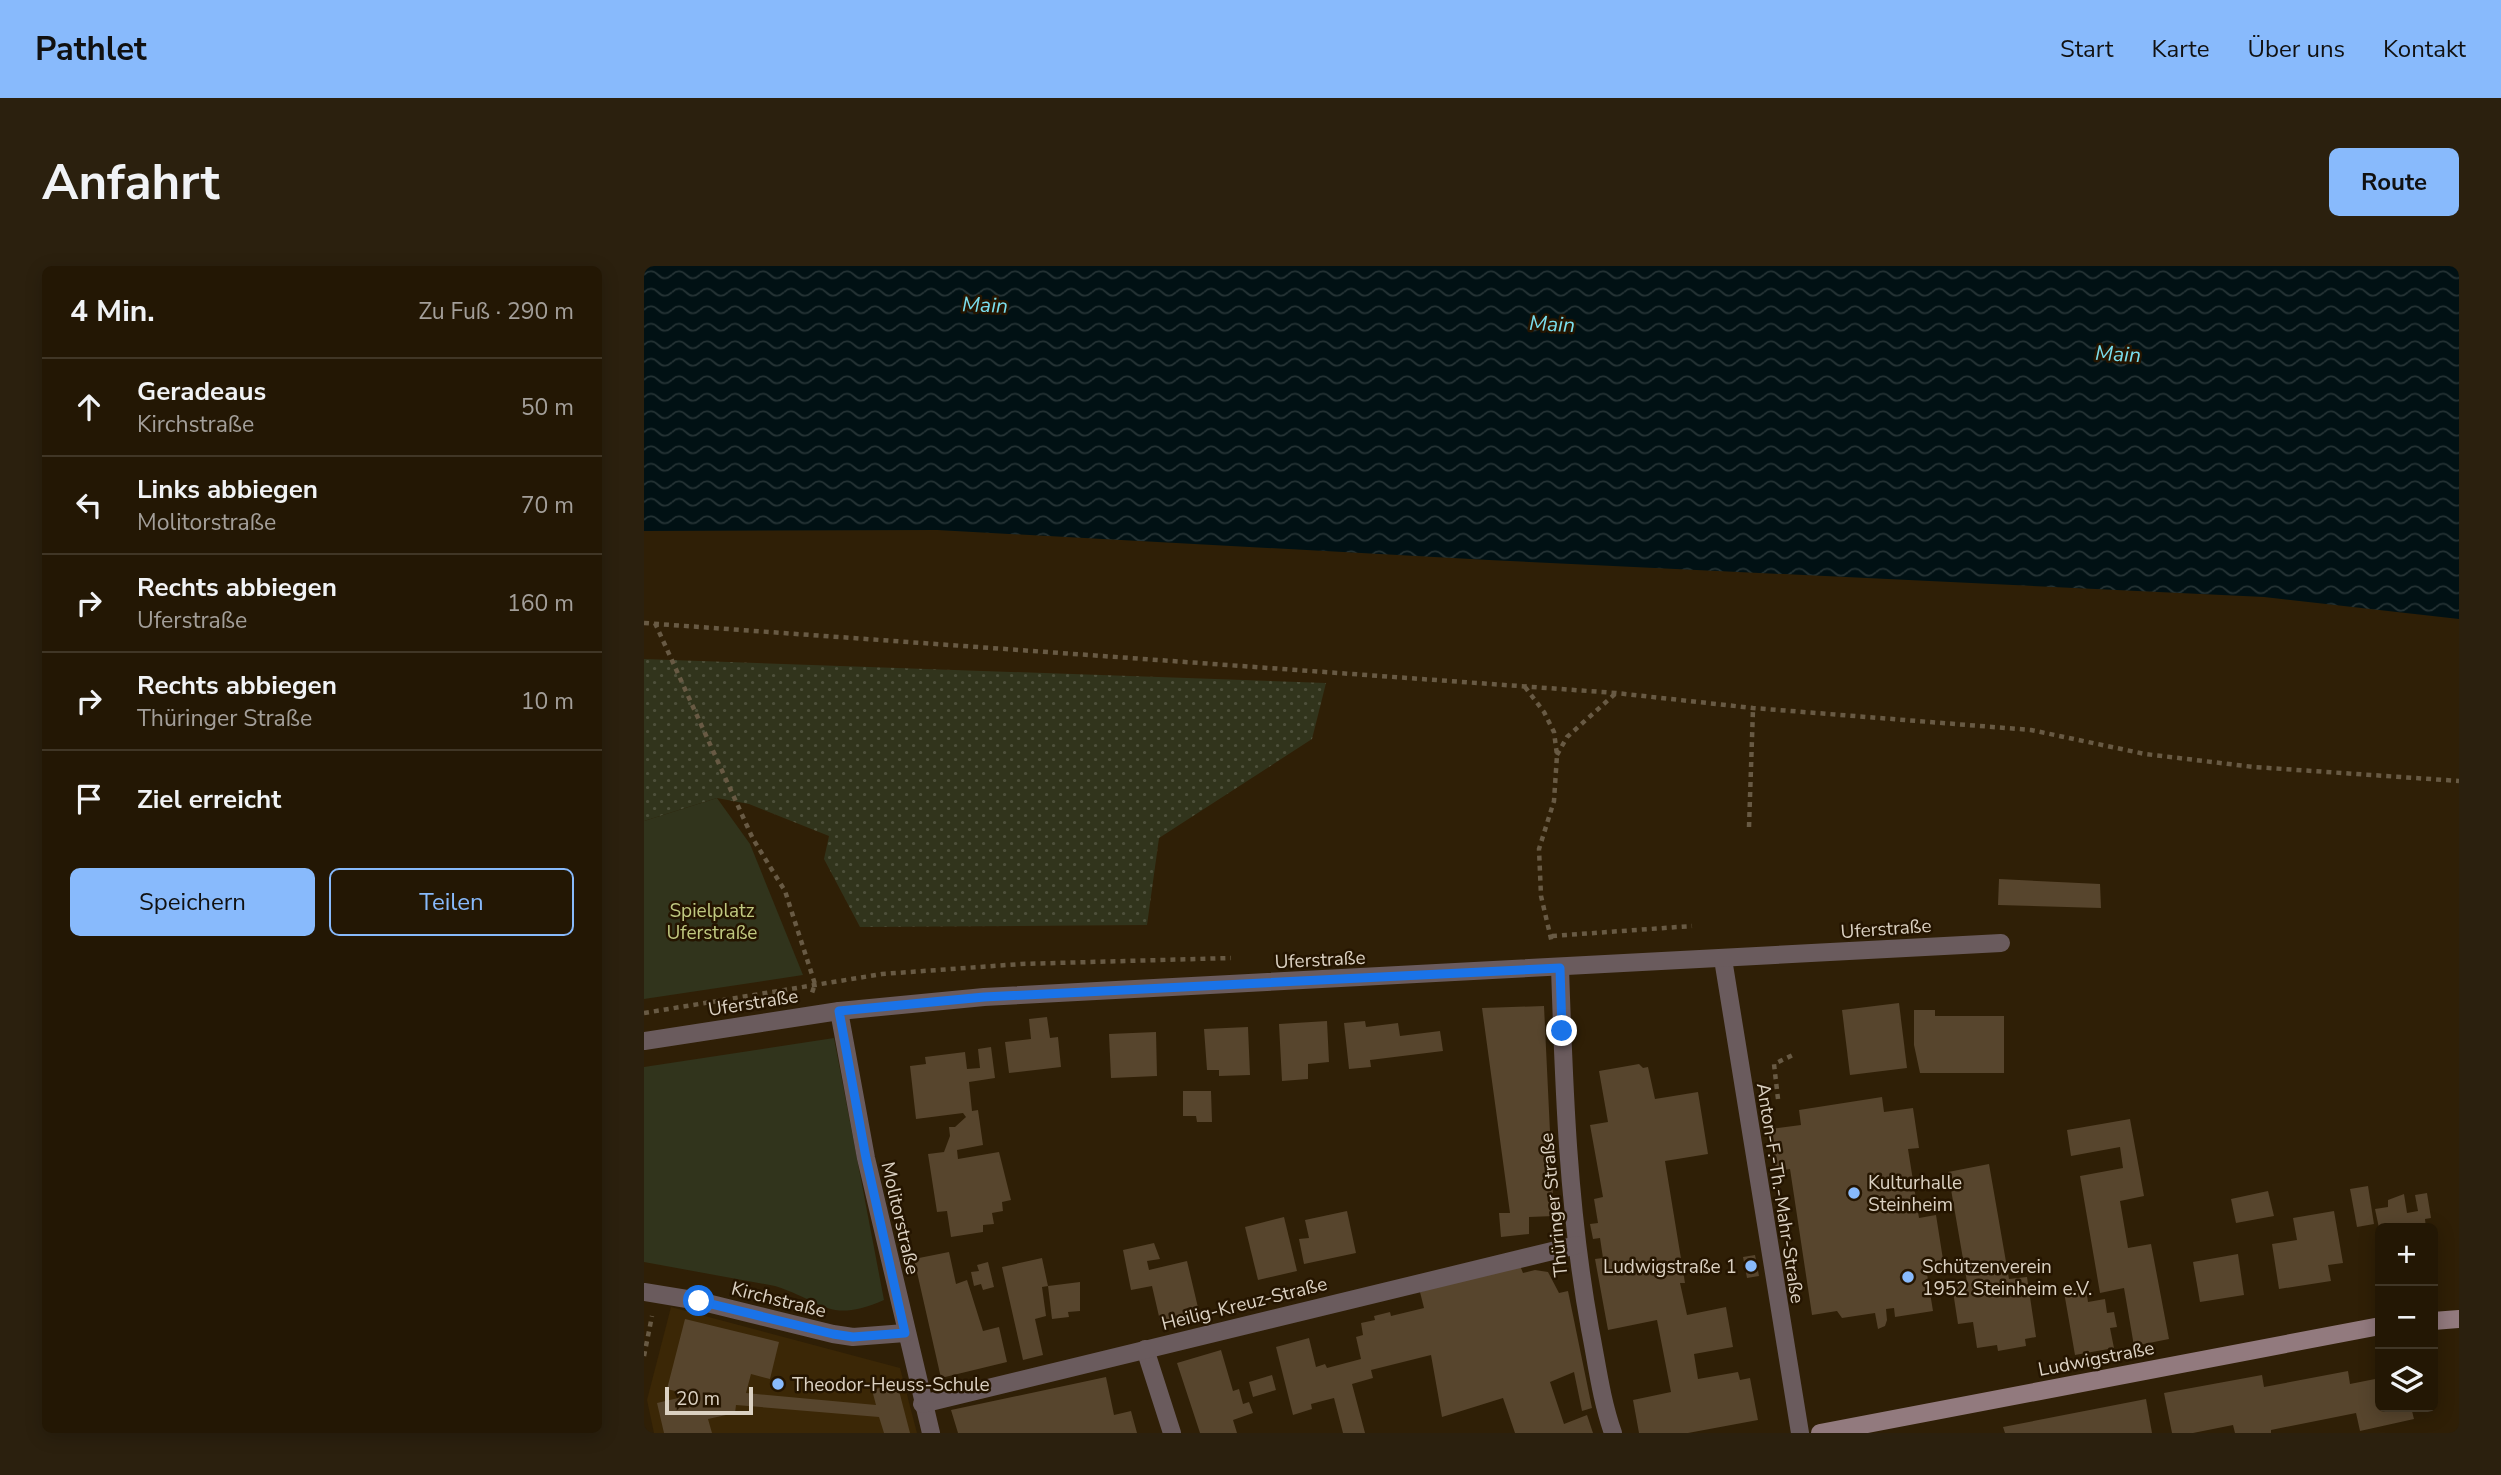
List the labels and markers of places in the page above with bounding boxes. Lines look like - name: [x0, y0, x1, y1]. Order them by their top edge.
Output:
- place label: Kulturhalle Steinheim: [1868, 1170, 1962, 1218]
- marker: Kulturhalle Steinheim: [1846, 1185, 1862, 1201]
- place label: Ludwigstraße 1: [1603, 1254, 1737, 1280]
- place label: Schützenverein 1952 Steinheim e.V.: [1922, 1254, 2092, 1302]
- marker: Ludwigstraße 1: [1743, 1258, 1759, 1274]
- marker: Schützenverein 1952 Steinheim e.V.: [1900, 1269, 1916, 1285]
- place label: Theodor-Heuss-Schule: [792, 1372, 990, 1398]
- marker: Theodor-Heuss-Schule: [770, 1376, 786, 1392]

